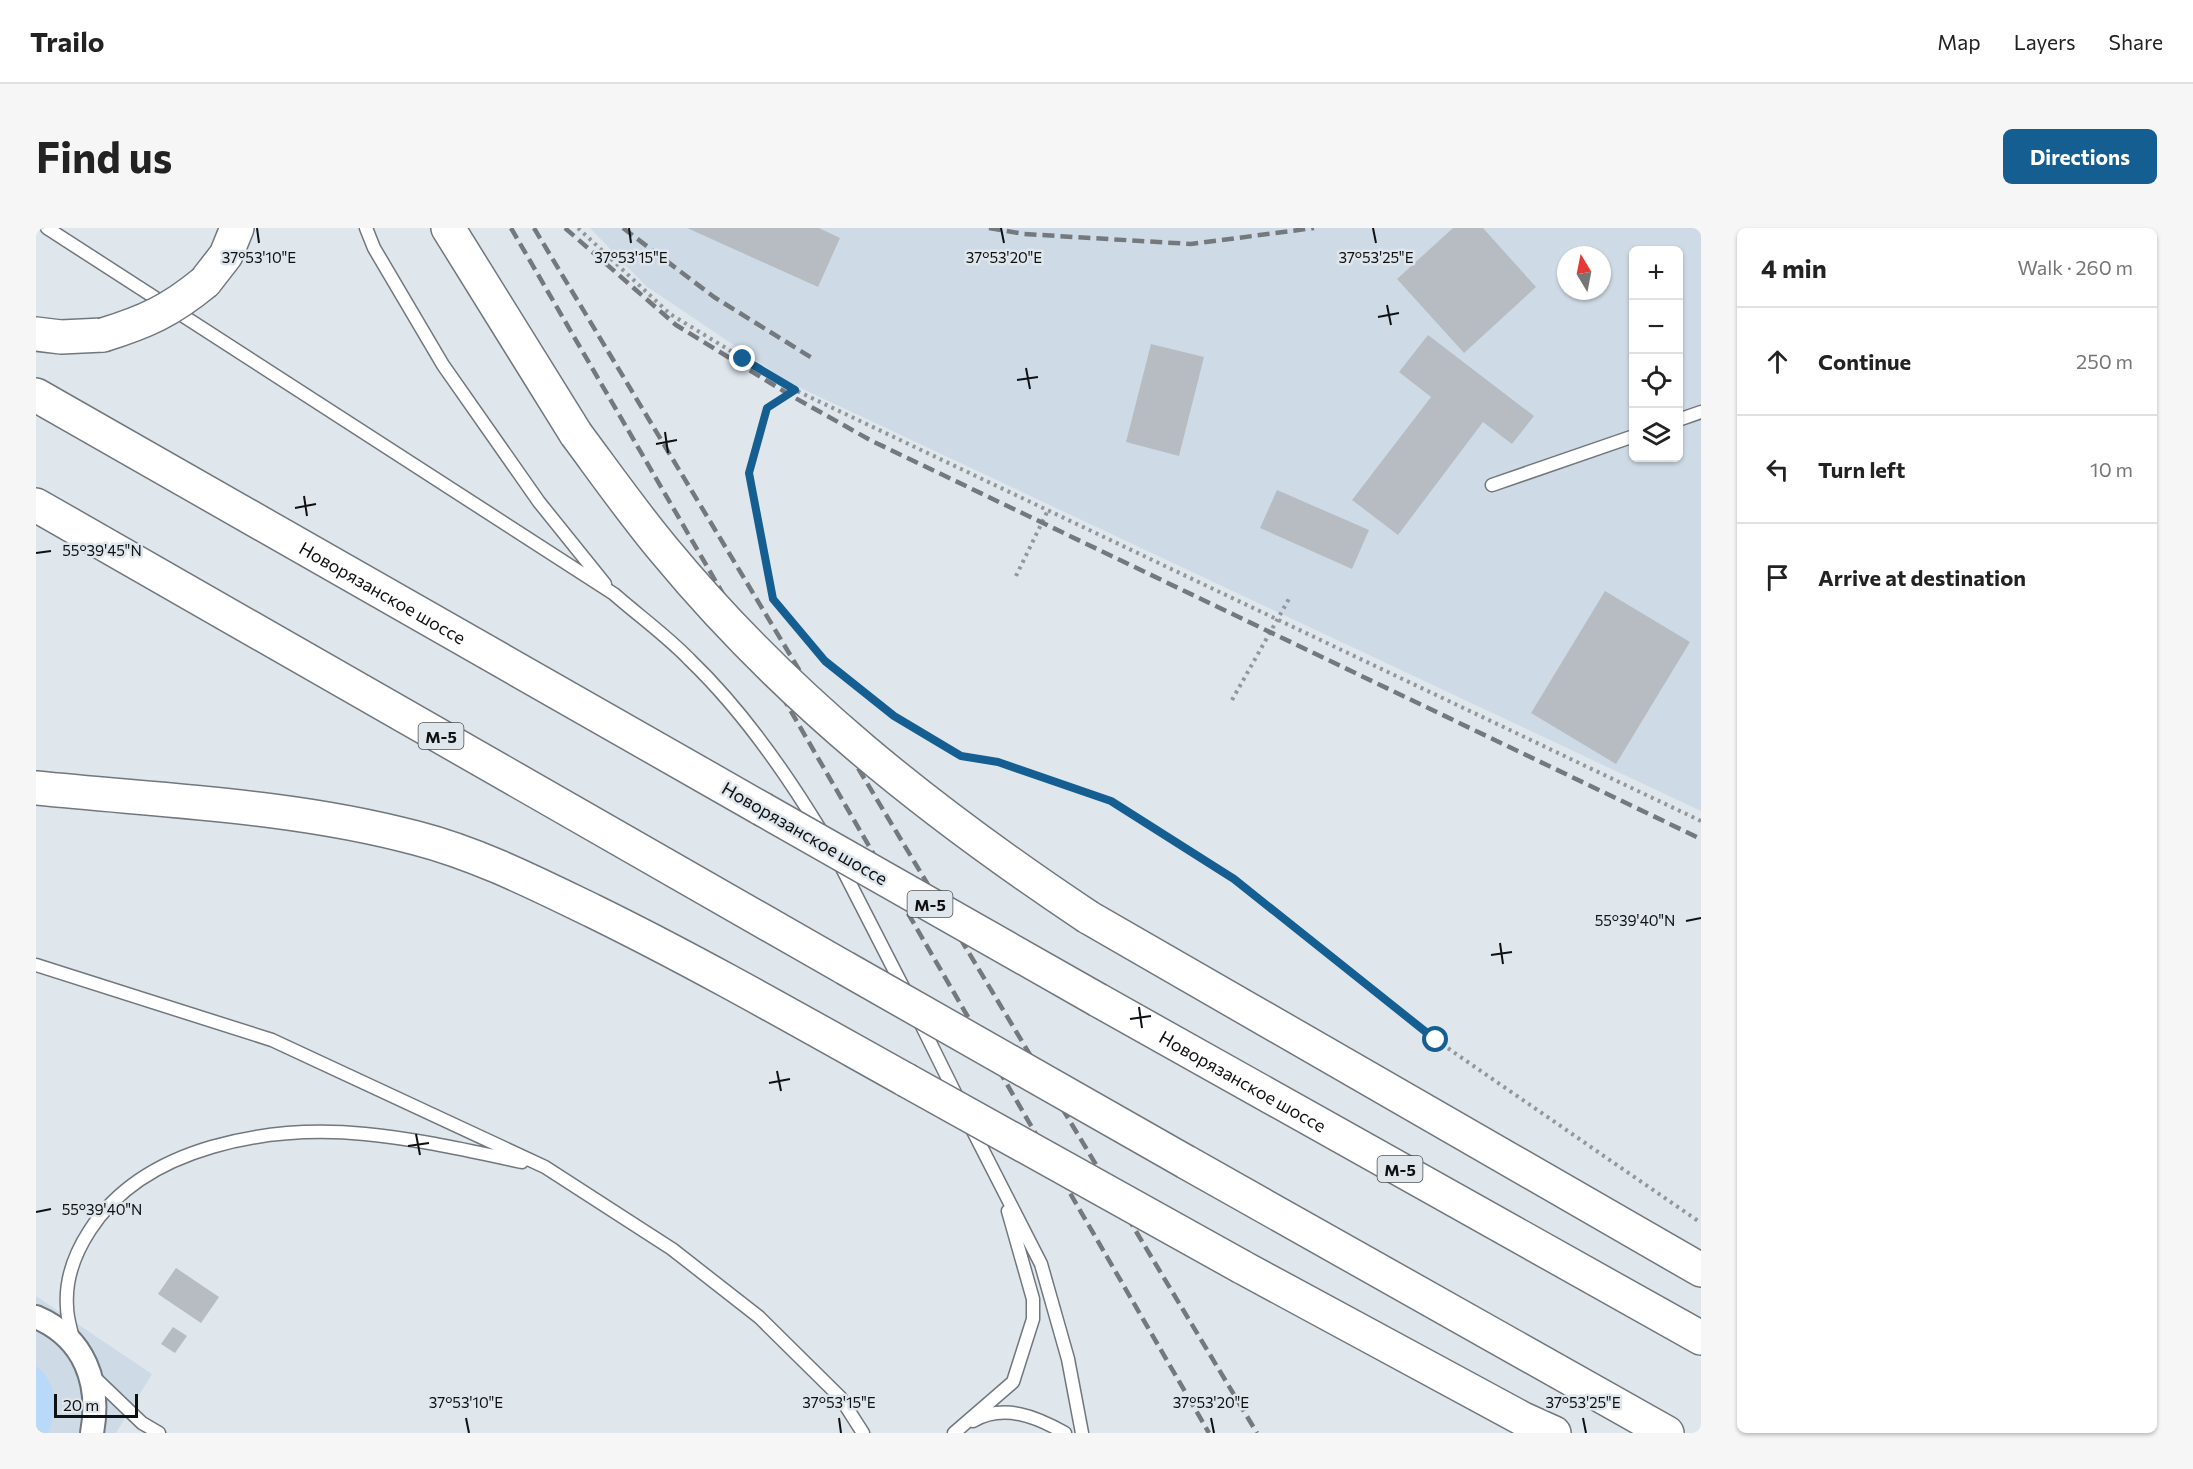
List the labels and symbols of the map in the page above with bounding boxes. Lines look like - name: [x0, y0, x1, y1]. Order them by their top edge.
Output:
- north arrow: [1557, 246, 1611, 300]
- text: 37°53'10"E: [222, 248, 296, 266]
- text: 37°53'15"E: [594, 248, 668, 266]
- text: 37°53'20"E: [966, 248, 1042, 266]
- text: 37°53'25"E: [1338, 248, 1414, 266]
- route end: [729, 345, 755, 371]
- street label: Новорязанское шоссе: [296, 537, 470, 649]
- text: 55°39'45"N: [62, 541, 142, 559]
- road number: М-5: [418, 723, 464, 749]
- street label: Новорязанское шоссе: [718, 777, 892, 889]
- road number: М-5: [908, 891, 952, 917]
- text: 55°39'40"N: [1595, 911, 1675, 929]
- street label: Новорязанское шоссе: [1156, 1026, 1330, 1137]
- route start: [1422, 1026, 1448, 1052]
- road number: М-5: [1378, 1156, 1422, 1182]
- text: 55°39'40"N: [62, 1200, 142, 1218]
- scale bar: [54, 1391, 138, 1418]
- text: 37°53'10"E: [429, 1393, 503, 1411]
- text: 37°53'15"E: [802, 1393, 876, 1411]
- text: 37°53'20"E: [1173, 1393, 1249, 1411]
- text: 37°53'25"E: [1545, 1393, 1621, 1411]

